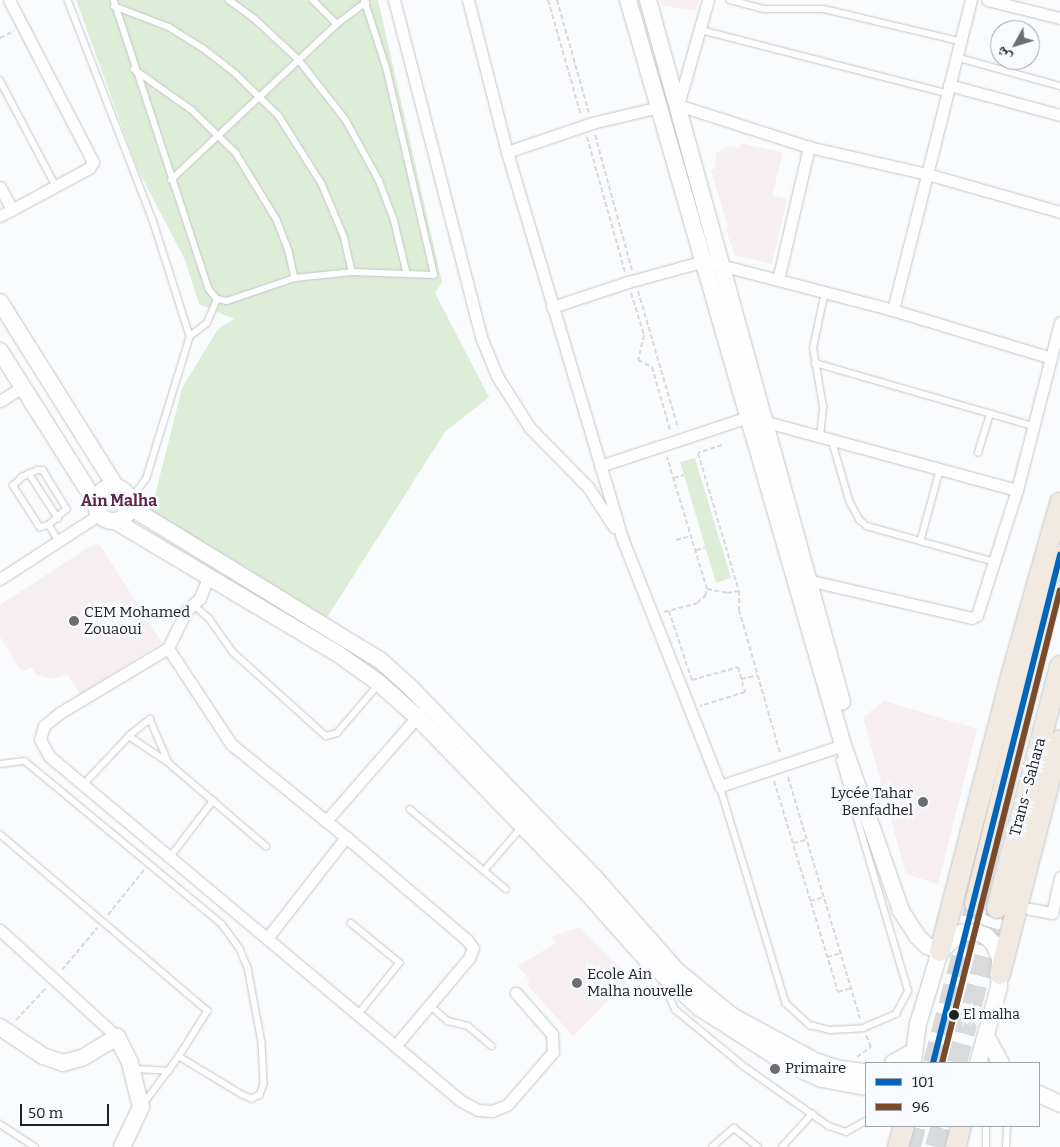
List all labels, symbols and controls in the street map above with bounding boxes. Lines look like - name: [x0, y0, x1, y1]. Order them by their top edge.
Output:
- north arrow: [990, 20, 1040, 70]
- text: ش: [992, 43, 1015, 65]
- district label: Ain Malha: [81, 491, 157, 511]
- place label: CEM Mohamed Zouaoui: [84, 603, 190, 638]
- marker: CEM Mohamed Zouaoui: [68, 615, 80, 627]
- street label: Trans - Sahara: [1006, 736, 1050, 838]
- place label: Lycée Tahar Benfadhel: [831, 784, 913, 819]
- marker: Lycée Tahar Benfadhel: [917, 796, 929, 808]
- place label: Ecole Ain Malha nouvelle: [587, 965, 693, 1000]
- marker: Ecole Ain Malha nouvelle: [571, 977, 583, 989]
- place label: El malha: [963, 1007, 1020, 1023]
- marker: El malha: [949, 1010, 959, 1020]
- place label: Primaire: [785, 1060, 846, 1078]
- legend: [865, 1062, 1040, 1127]
- marker: Primaire: [769, 1063, 781, 1075]
- text: 101: [912, 1073, 934, 1091]
- scale bar: [22, 1094, 111, 1126]
- text: 96: [912, 1098, 930, 1116]
- text: 50 m: [28, 1104, 63, 1122]

